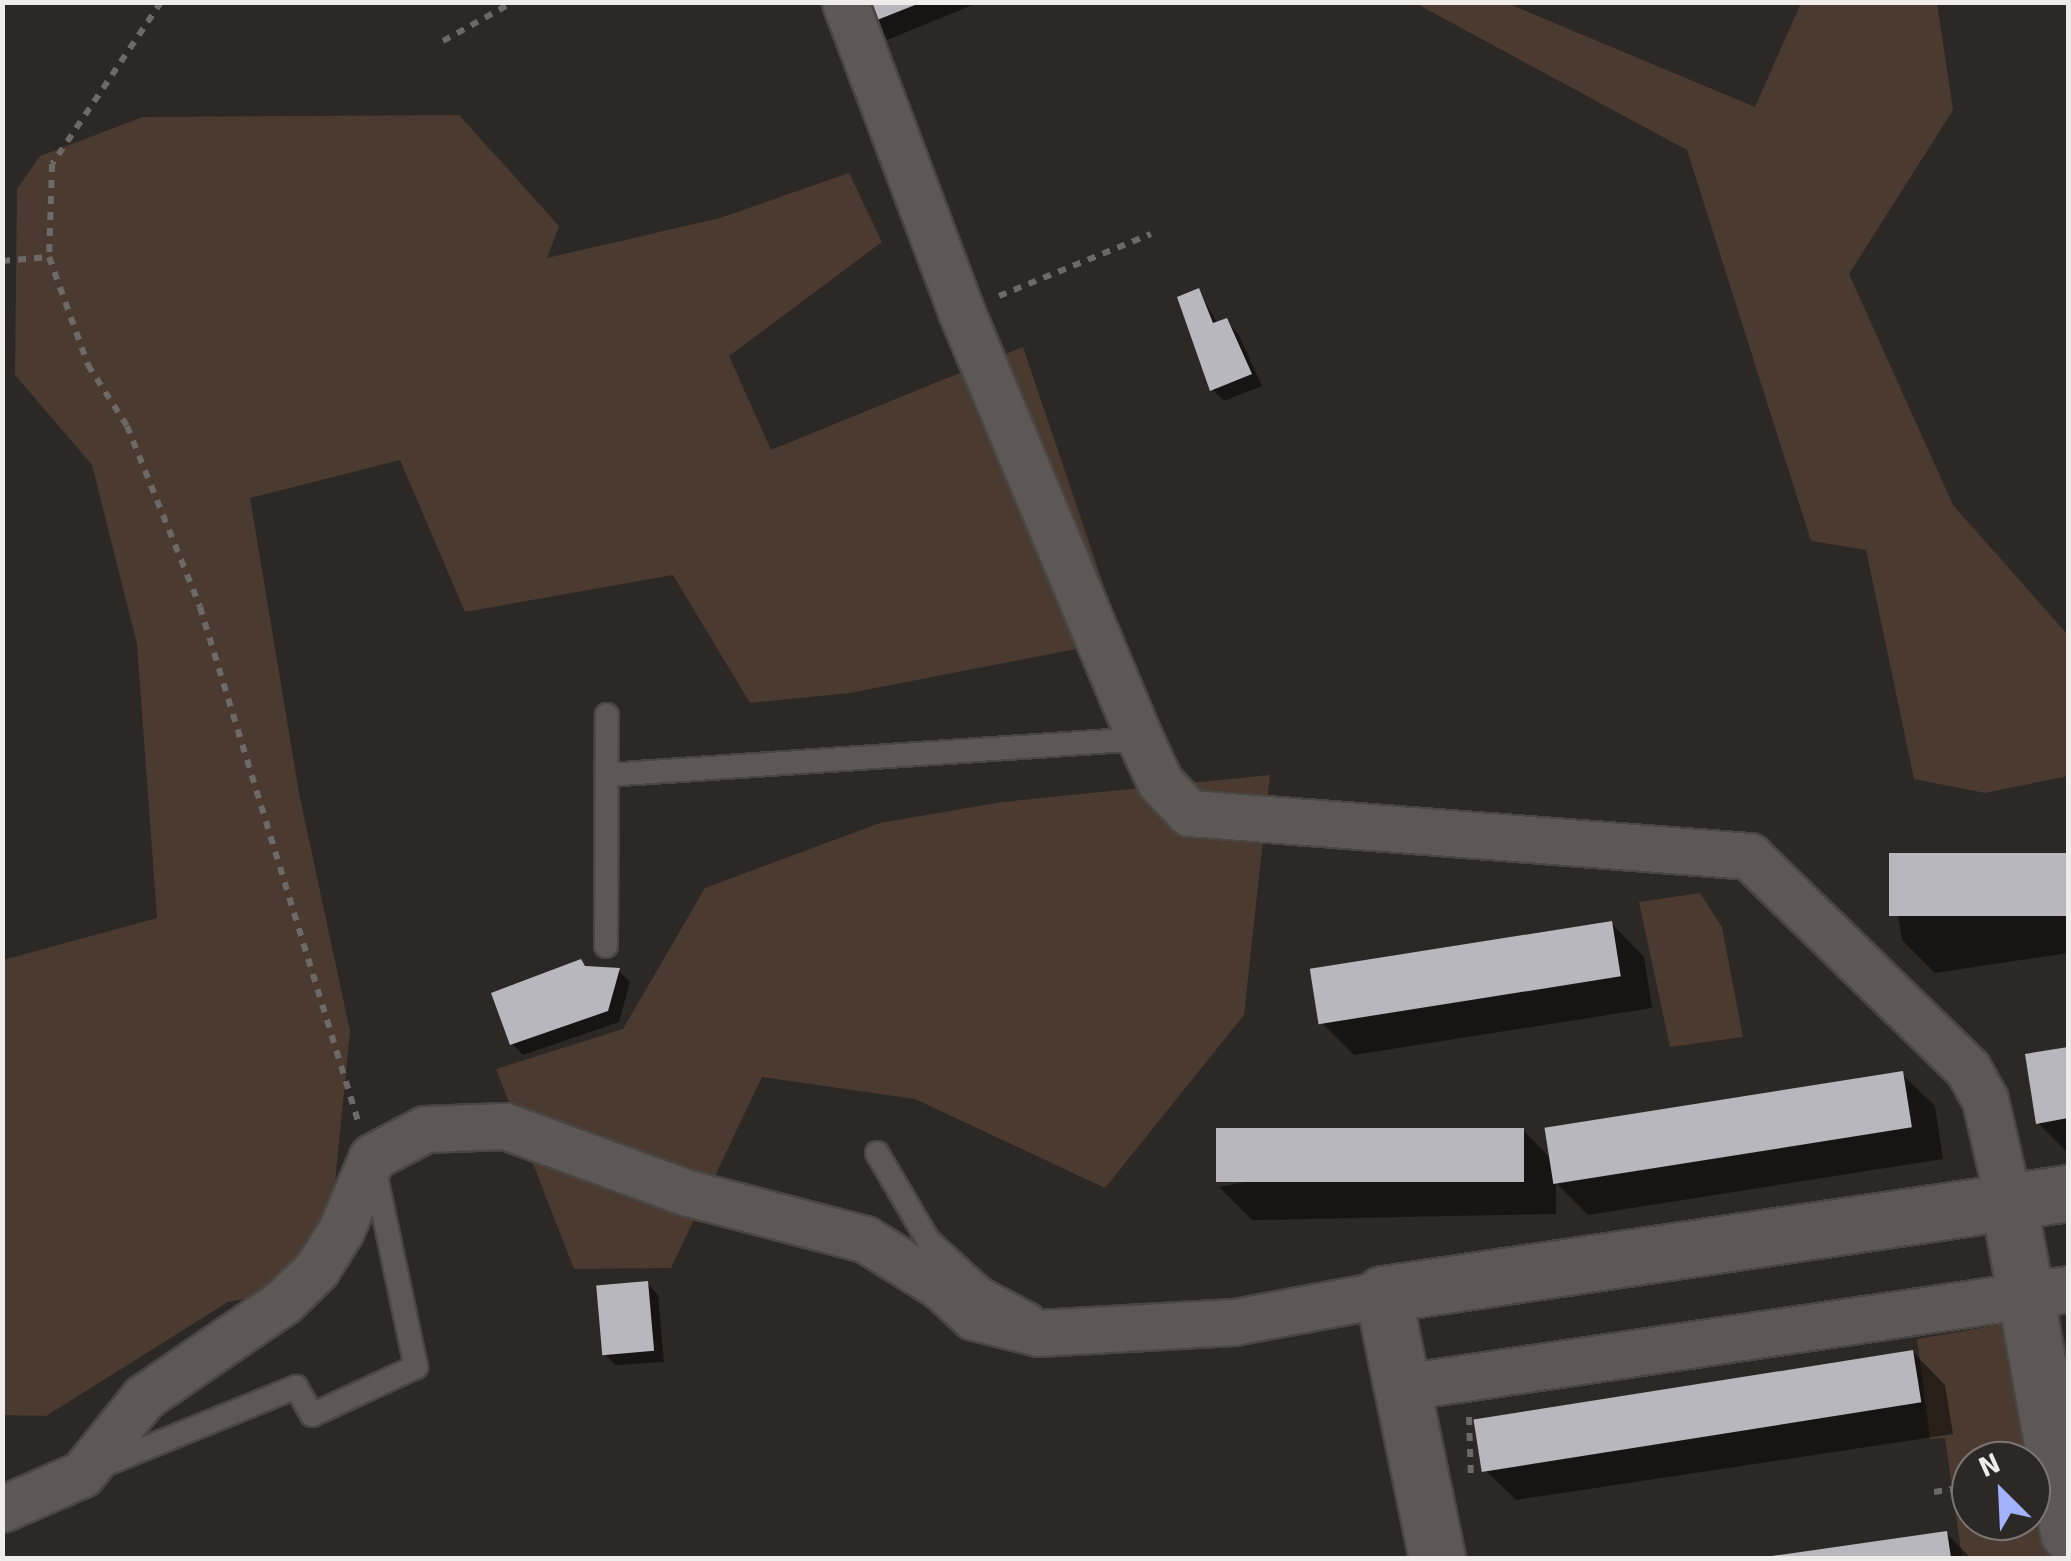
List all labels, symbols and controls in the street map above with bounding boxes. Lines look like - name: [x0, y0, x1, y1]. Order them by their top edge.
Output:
- north arrow: [1951, 1441, 2051, 1541]
- text: N: [1974, 1446, 2005, 1485]

